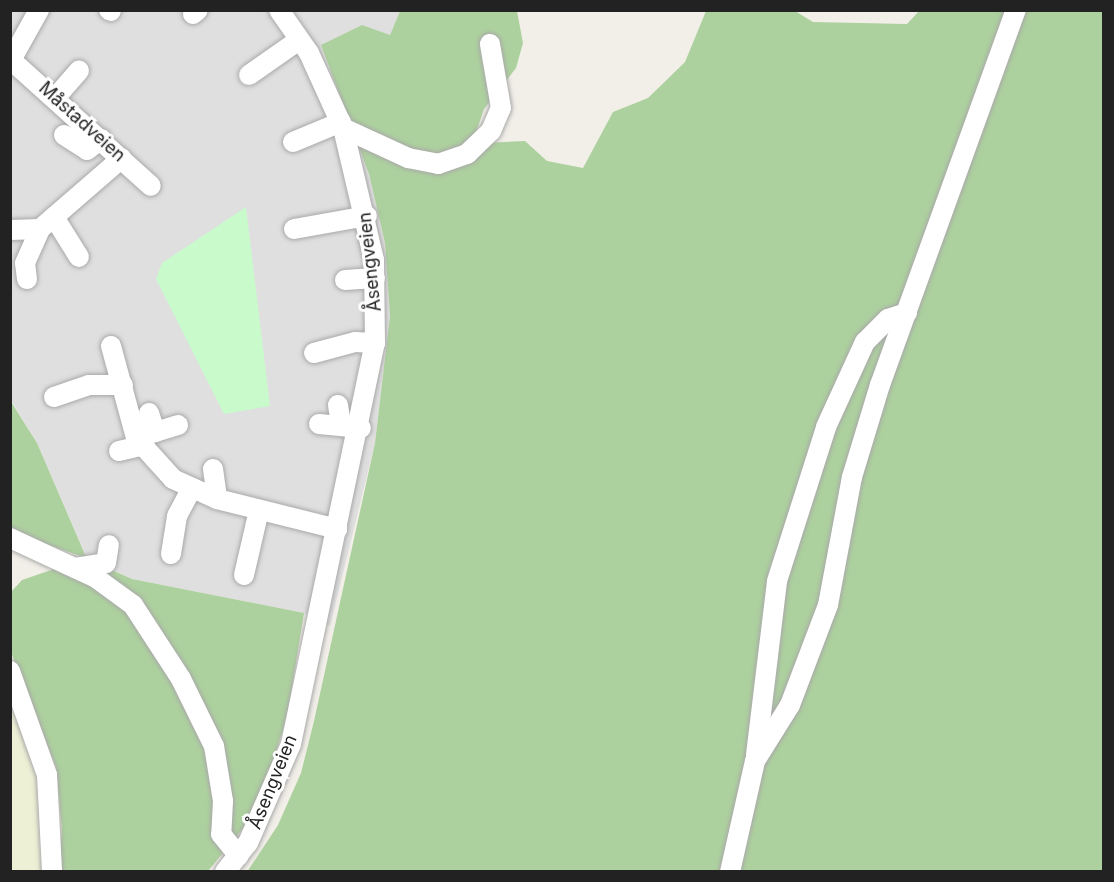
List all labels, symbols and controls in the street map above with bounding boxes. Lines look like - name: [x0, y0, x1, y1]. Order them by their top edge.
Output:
- street label: Måstadveien: [34, 78, 130, 166]
- street label: Åsengveien: [354, 211, 386, 313]
- street label: Åsengveien: [244, 732, 302, 832]

